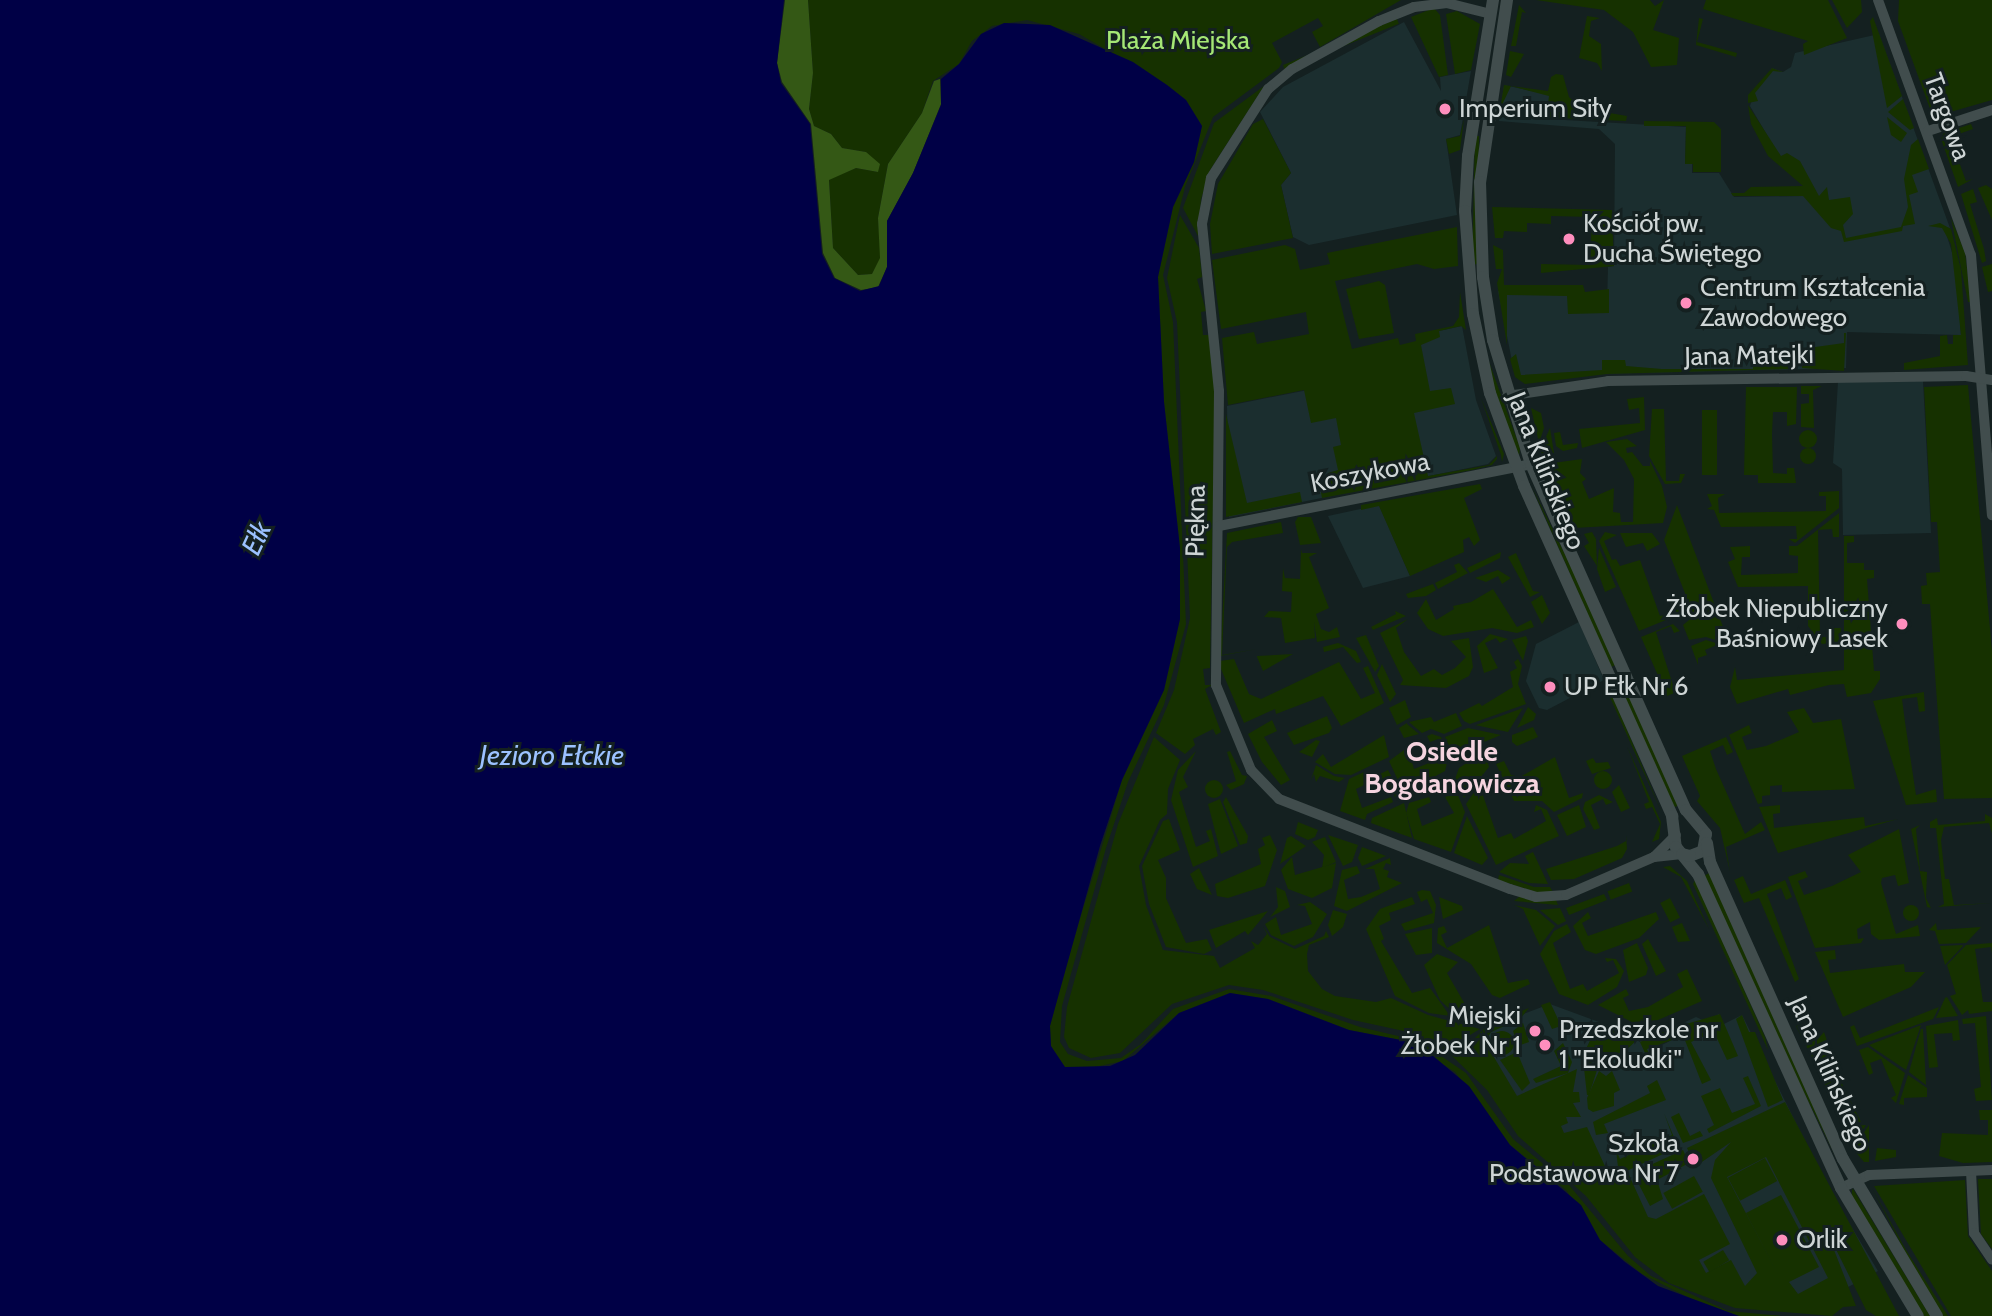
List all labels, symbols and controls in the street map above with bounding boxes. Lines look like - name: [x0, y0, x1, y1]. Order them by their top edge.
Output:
- park label: Plaża Miejska: [1106, 25, 1250, 57]
- street label: Targowa: [1917, 69, 1977, 165]
- place label: Imperium Siły: [1459, 93, 1612, 125]
- marker: Imperium Siły: [1437, 101, 1453, 117]
- place label: Kościół pw. Ducha Świętego: [1583, 208, 1762, 270]
- marker: Kościół pw. Ducha Świętego: [1561, 231, 1577, 247]
- place label: Centrum Kształcenia Zawodowego: [1700, 272, 1925, 334]
- marker: Centrum Kształcenia Zawodowego: [1678, 295, 1694, 311]
- street label: Jana Matejki: [1684, 339, 1814, 373]
- street label: Jana Kilińskiego: [1500, 388, 1592, 554]
- street label: Koszykowa: [1308, 446, 1432, 500]
- street label: Piękna: [1180, 485, 1212, 557]
- water label: Ełk: [234, 516, 278, 560]
- place label: Żłobek Niepubliczny Baśniowy Lasek: [1666, 593, 1888, 654]
- marker: Żłobek Niepubliczny Baśniowy Lasek: [1894, 616, 1910, 632]
- place label: UP Ełk Nr 6: [1564, 671, 1688, 703]
- marker: UP Ełk Nr 6: [1542, 679, 1558, 695]
- district label: Osiedle Bogdanowicza: [1364, 734, 1540, 800]
- water label: Jezioro Ełckie: [480, 738, 624, 772]
- street label: Jana Kilińskiego: [1782, 991, 1878, 1157]
- place label: Miejski Żłobek Nr 1: [1400, 1000, 1521, 1062]
- place label: Przedszkole nr 1 "Ekoludki": [1559, 1014, 1718, 1076]
- marker: Miejski Żłobek Nr 1: [1527, 1023, 1543, 1039]
- marker: Przedszkole nr 1 "Ekoludki": [1537, 1037, 1553, 1053]
- place label: Szkoła Podstawowa Nr 7: [1489, 1128, 1679, 1190]
- marker: Szkoła Podstawowa Nr 7: [1685, 1151, 1701, 1167]
- place label: Orlik: [1796, 1224, 1847, 1256]
- marker: Orlik: [1774, 1232, 1790, 1248]

